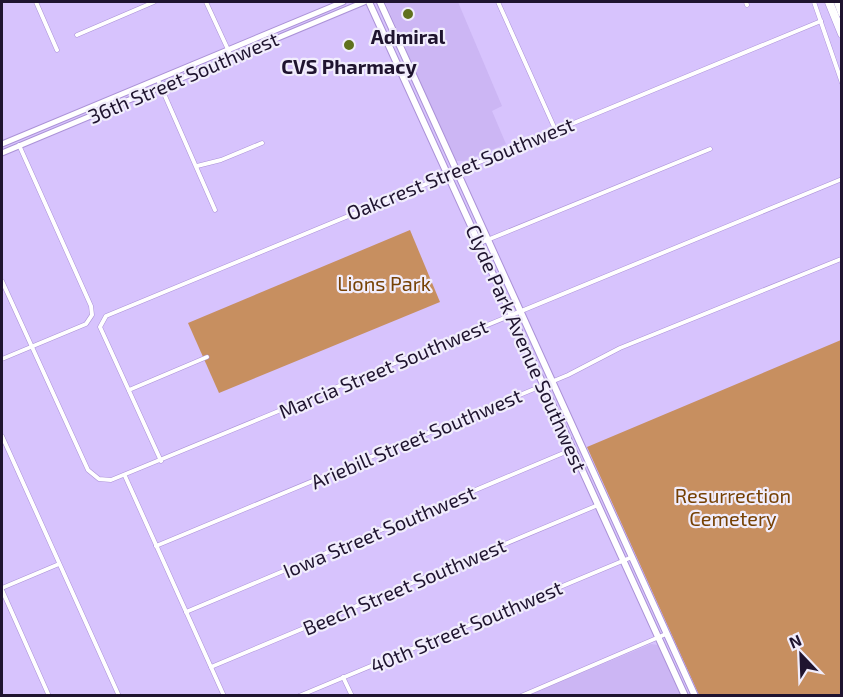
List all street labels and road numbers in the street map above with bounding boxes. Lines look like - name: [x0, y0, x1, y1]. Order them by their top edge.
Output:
- street label: 36th Street Southwest: [84, 26, 282, 128]
- street label: Oakcrest Street Southwest: [343, 111, 577, 225]
- street label: Clyde Park Avenue Southwest: [461, 221, 593, 476]
- street label: Marcia Street Southwest: [275, 313, 491, 423]
- street label: Ariebill Street Southwest: [307, 383, 525, 493]
- street label: Iowa Street Southwest: [279, 479, 479, 582]
- street label: Beech Street Southwest: [299, 532, 509, 640]
- street label: 40th Street Southwest: [366, 575, 566, 677]

